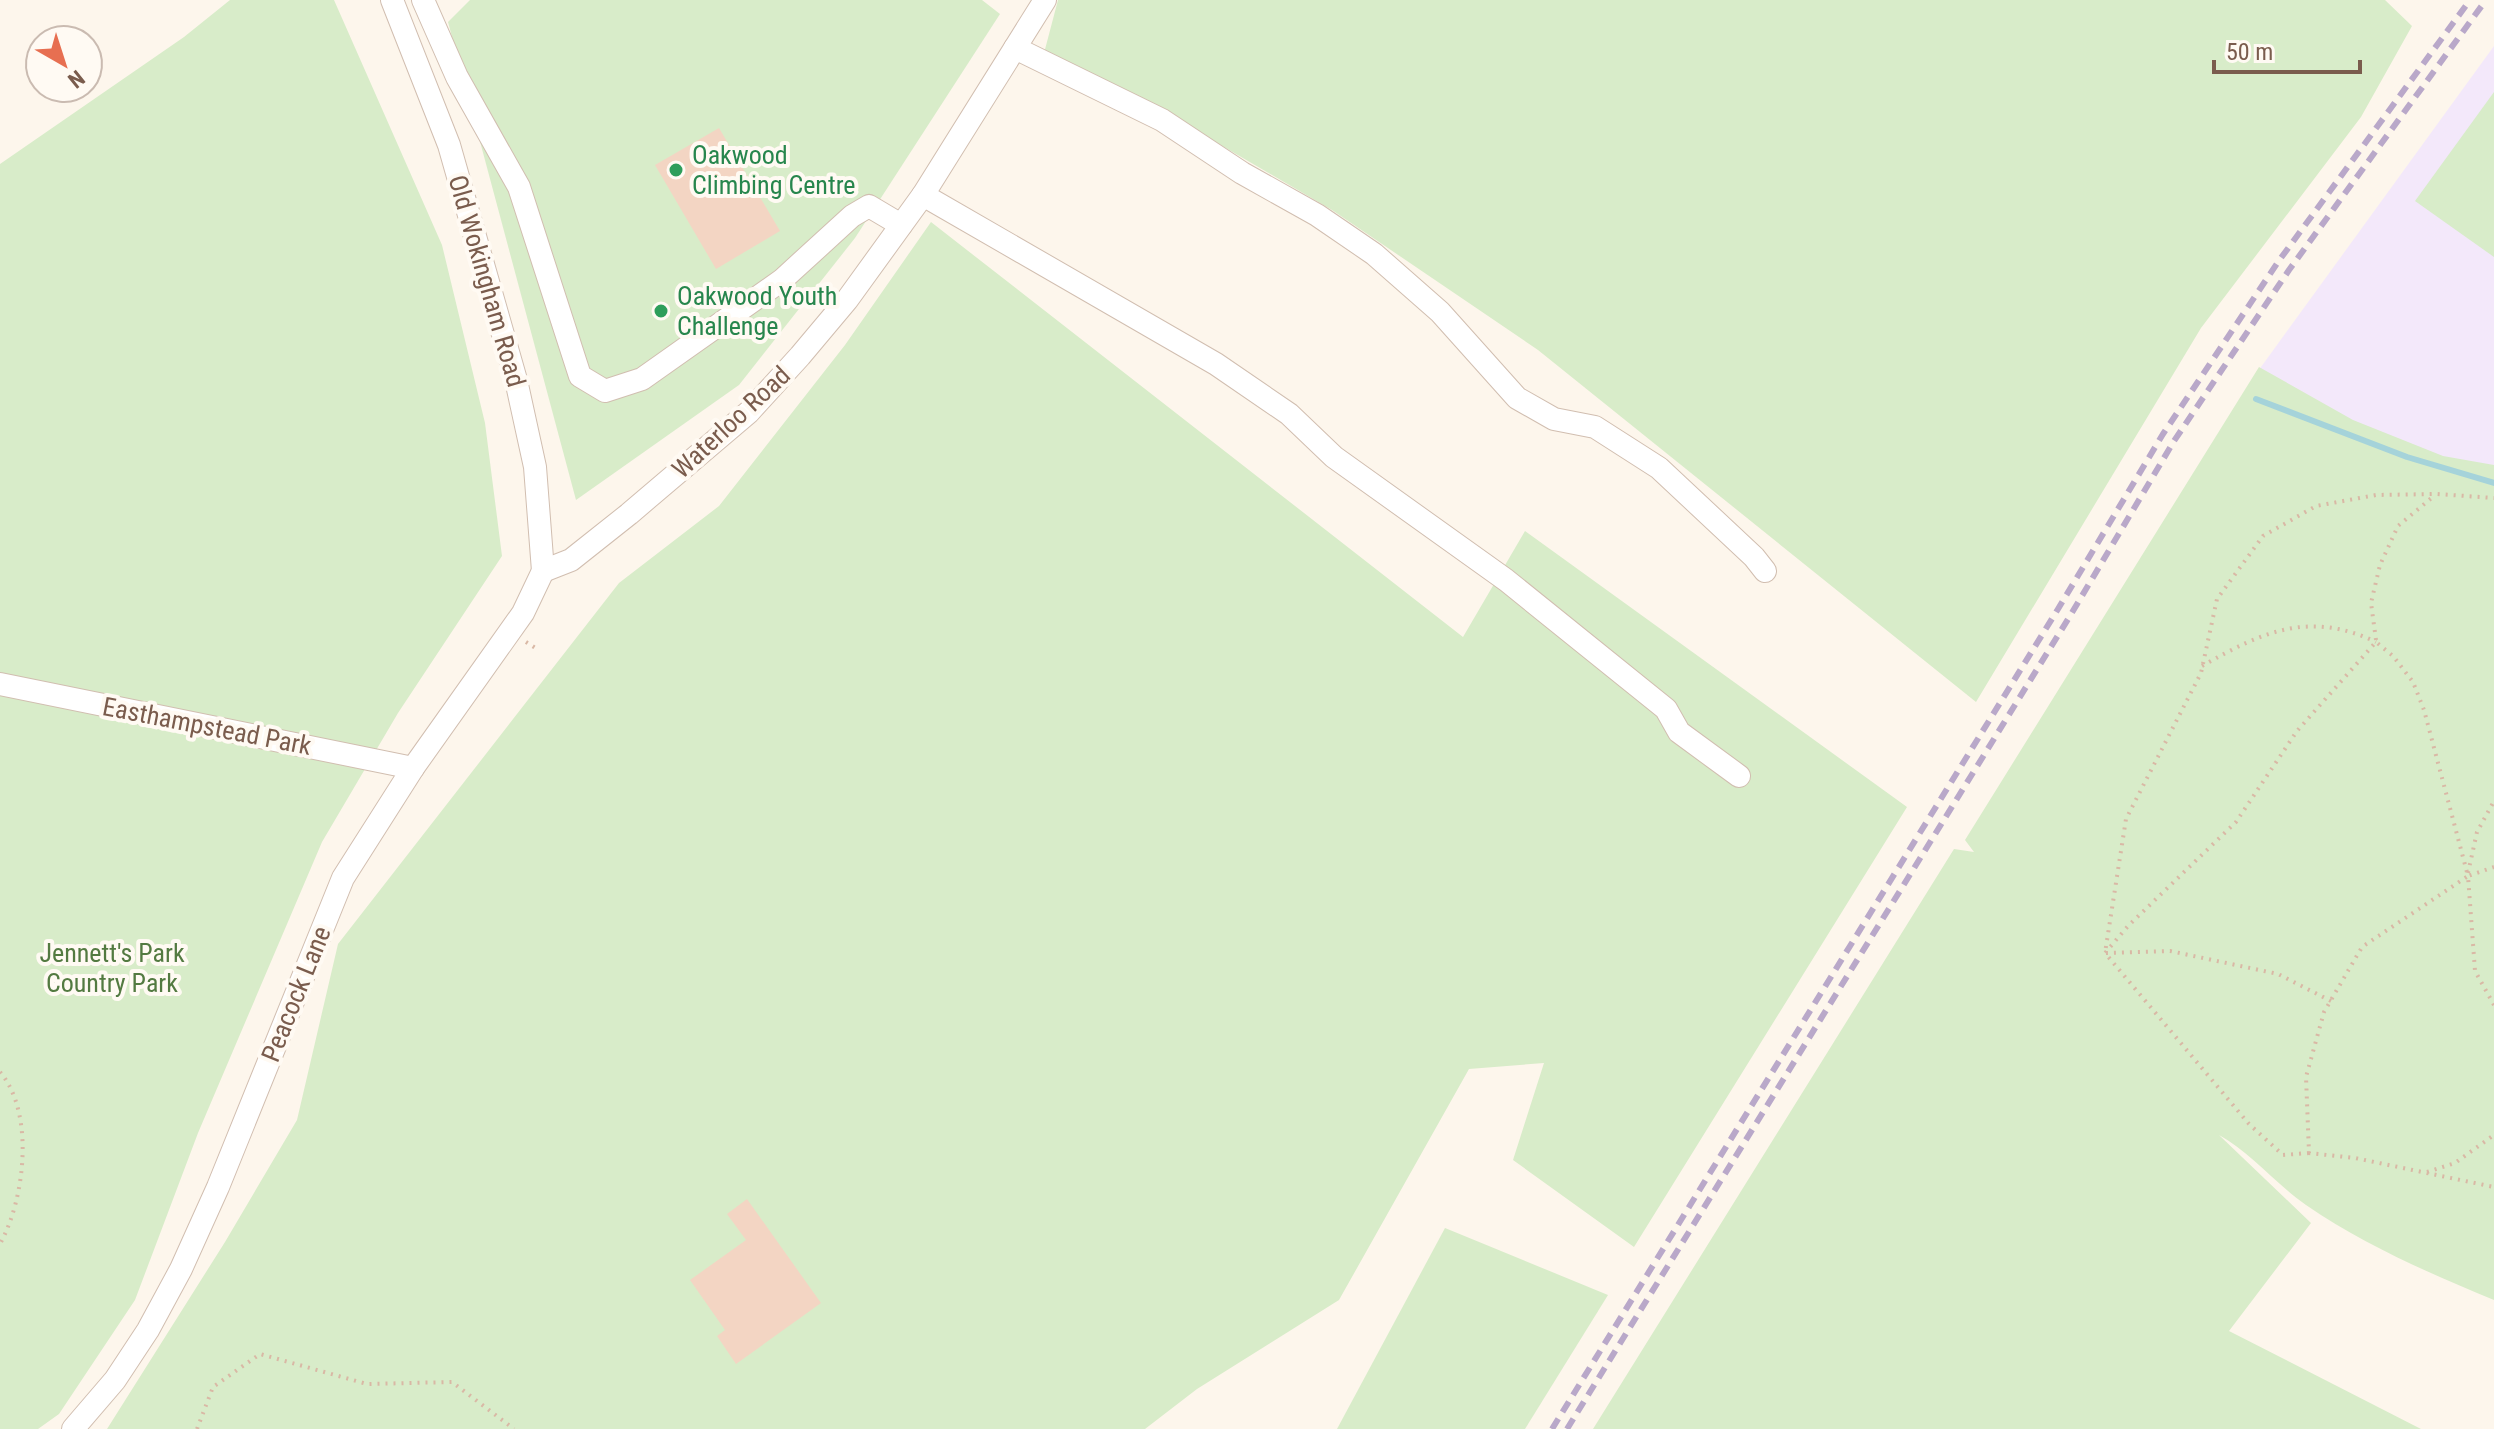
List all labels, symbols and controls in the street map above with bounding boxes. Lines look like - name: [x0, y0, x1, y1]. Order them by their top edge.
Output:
- north arrow: [24, 24, 104, 104]
- scale bar: [2214, 24, 2360, 74]
- text: 50 m: [2226, 38, 2273, 66]
- text: N: [63, 65, 89, 93]
- place label: Oakwood Climbing Centre: [692, 140, 856, 200]
- marker: Oakwood Climbing Centre: [667, 161, 685, 179]
- street label: Old Wokingham Road: [442, 172, 532, 390]
- place label: Oakwood Youth Challenge: [677, 281, 837, 341]
- marker: Oakwood Youth Challenge: [652, 302, 670, 320]
- street label: Waterloo Road: [666, 360, 796, 484]
- street label: Easthampstead Park: [100, 691, 314, 761]
- street label: Peacock Lane: [255, 922, 337, 1066]
- park label: Jennett's Park Country Park: [39, 938, 185, 998]

